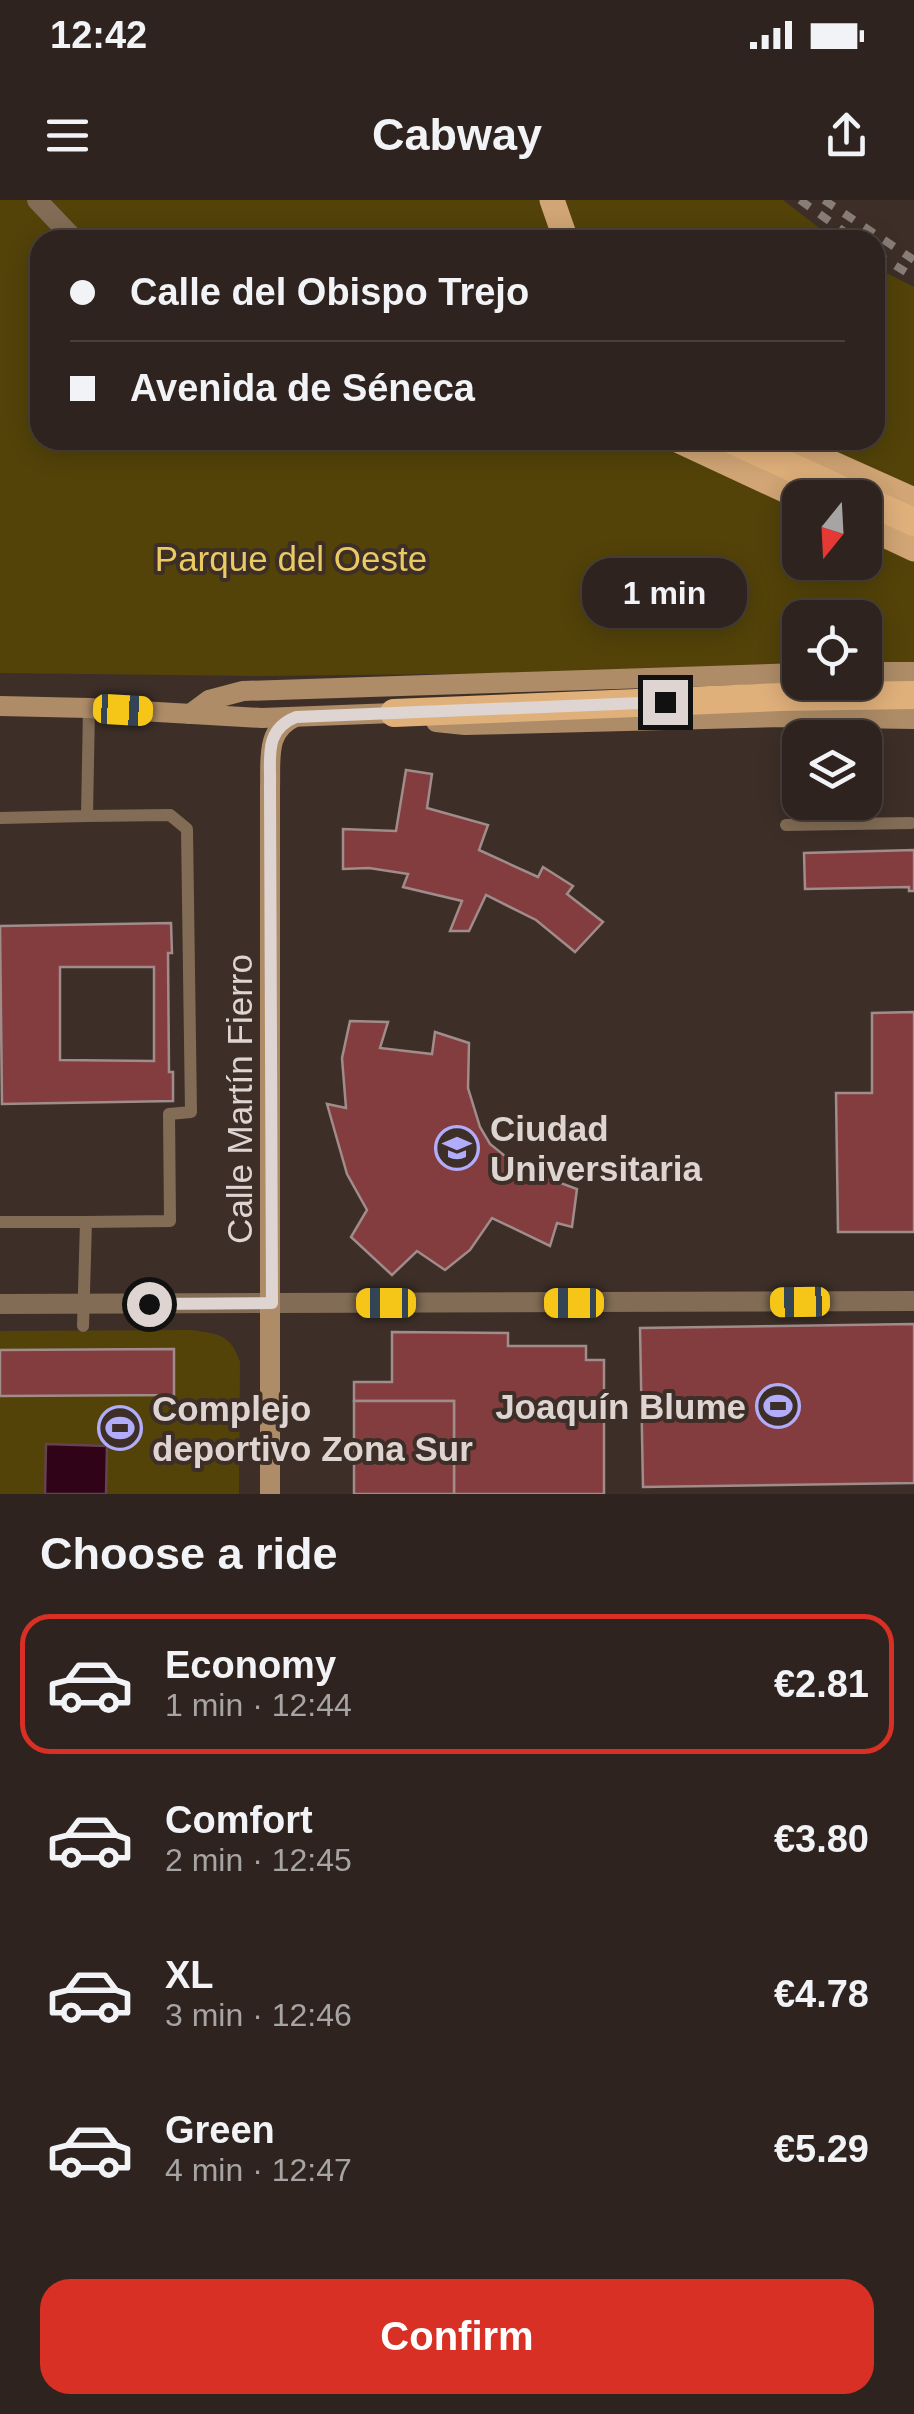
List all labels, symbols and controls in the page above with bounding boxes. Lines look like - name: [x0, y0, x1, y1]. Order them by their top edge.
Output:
- text: 12:42: [50, 14, 147, 56]
- icon: menu: [40, 108, 95, 163]
- icon: share: [819, 108, 874, 163]
- text: Cabway: [372, 109, 542, 160]
- text: Calle del Obispo Trejo: [130, 271, 529, 313]
- text: Avenida de Séneca: [130, 367, 475, 409]
- north arrow: [782, 480, 882, 580]
- map controls: [782, 480, 882, 820]
- park label: Parque del Oeste: [155, 539, 427, 578]
- callout: 1 min: [582, 557, 748, 627]
- text: 1 min: [623, 575, 706, 611]
- button: locate: [782, 600, 882, 700]
- route end: [643, 680, 688, 725]
- car: [92, 693, 154, 727]
- button: layers: [782, 720, 882, 820]
- street label: Calle Martín Fierro: [220, 954, 259, 1244]
- place label: Ciudad Universitaria: [490, 1109, 703, 1188]
- school or university icon: Ciudad Universitaria: [434, 1125, 480, 1171]
- route start: [127, 1282, 172, 1327]
- car: [770, 1286, 830, 1318]
- car: [356, 1288, 416, 1318]
- car: [544, 1288, 604, 1318]
- sports icon: Joaquín Blume: [755, 1383, 801, 1429]
- place label: Joaquín Blume: [495, 1387, 746, 1426]
- place label: Complejo deportivo Zona Sur: [152, 1389, 473, 1468]
- sports icon: Complejo deportivo Zona Sur: [97, 1405, 143, 1451]
- text: Choose a ride: [40, 1528, 338, 1579]
- icon: car: [45, 1639, 135, 1729]
- text: Economy: [165, 1644, 336, 1686]
- text: €2.81: [774, 1663, 869, 1705]
- text: 1 min · 12:44: [165, 1687, 352, 1723]
- icon: car: [45, 1794, 135, 1884]
- text: Comfort: [165, 1799, 313, 1841]
- text: €3.80: [774, 1818, 869, 1860]
- text: 2 min · 12:45: [165, 1842, 352, 1878]
- icon: car: [45, 1949, 135, 2039]
- text: XL: [165, 1954, 214, 1996]
- text: €4.78: [774, 1973, 869, 2015]
- text: 3 min · 12:46: [165, 1997, 352, 2033]
- icon: car: [45, 2104, 135, 2194]
- text: Green: [165, 2109, 275, 2151]
- text: €5.29: [774, 2128, 869, 2170]
- text: 4 min · 12:47: [165, 2152, 352, 2188]
- button: Confirm: [40, 2279, 874, 2394]

